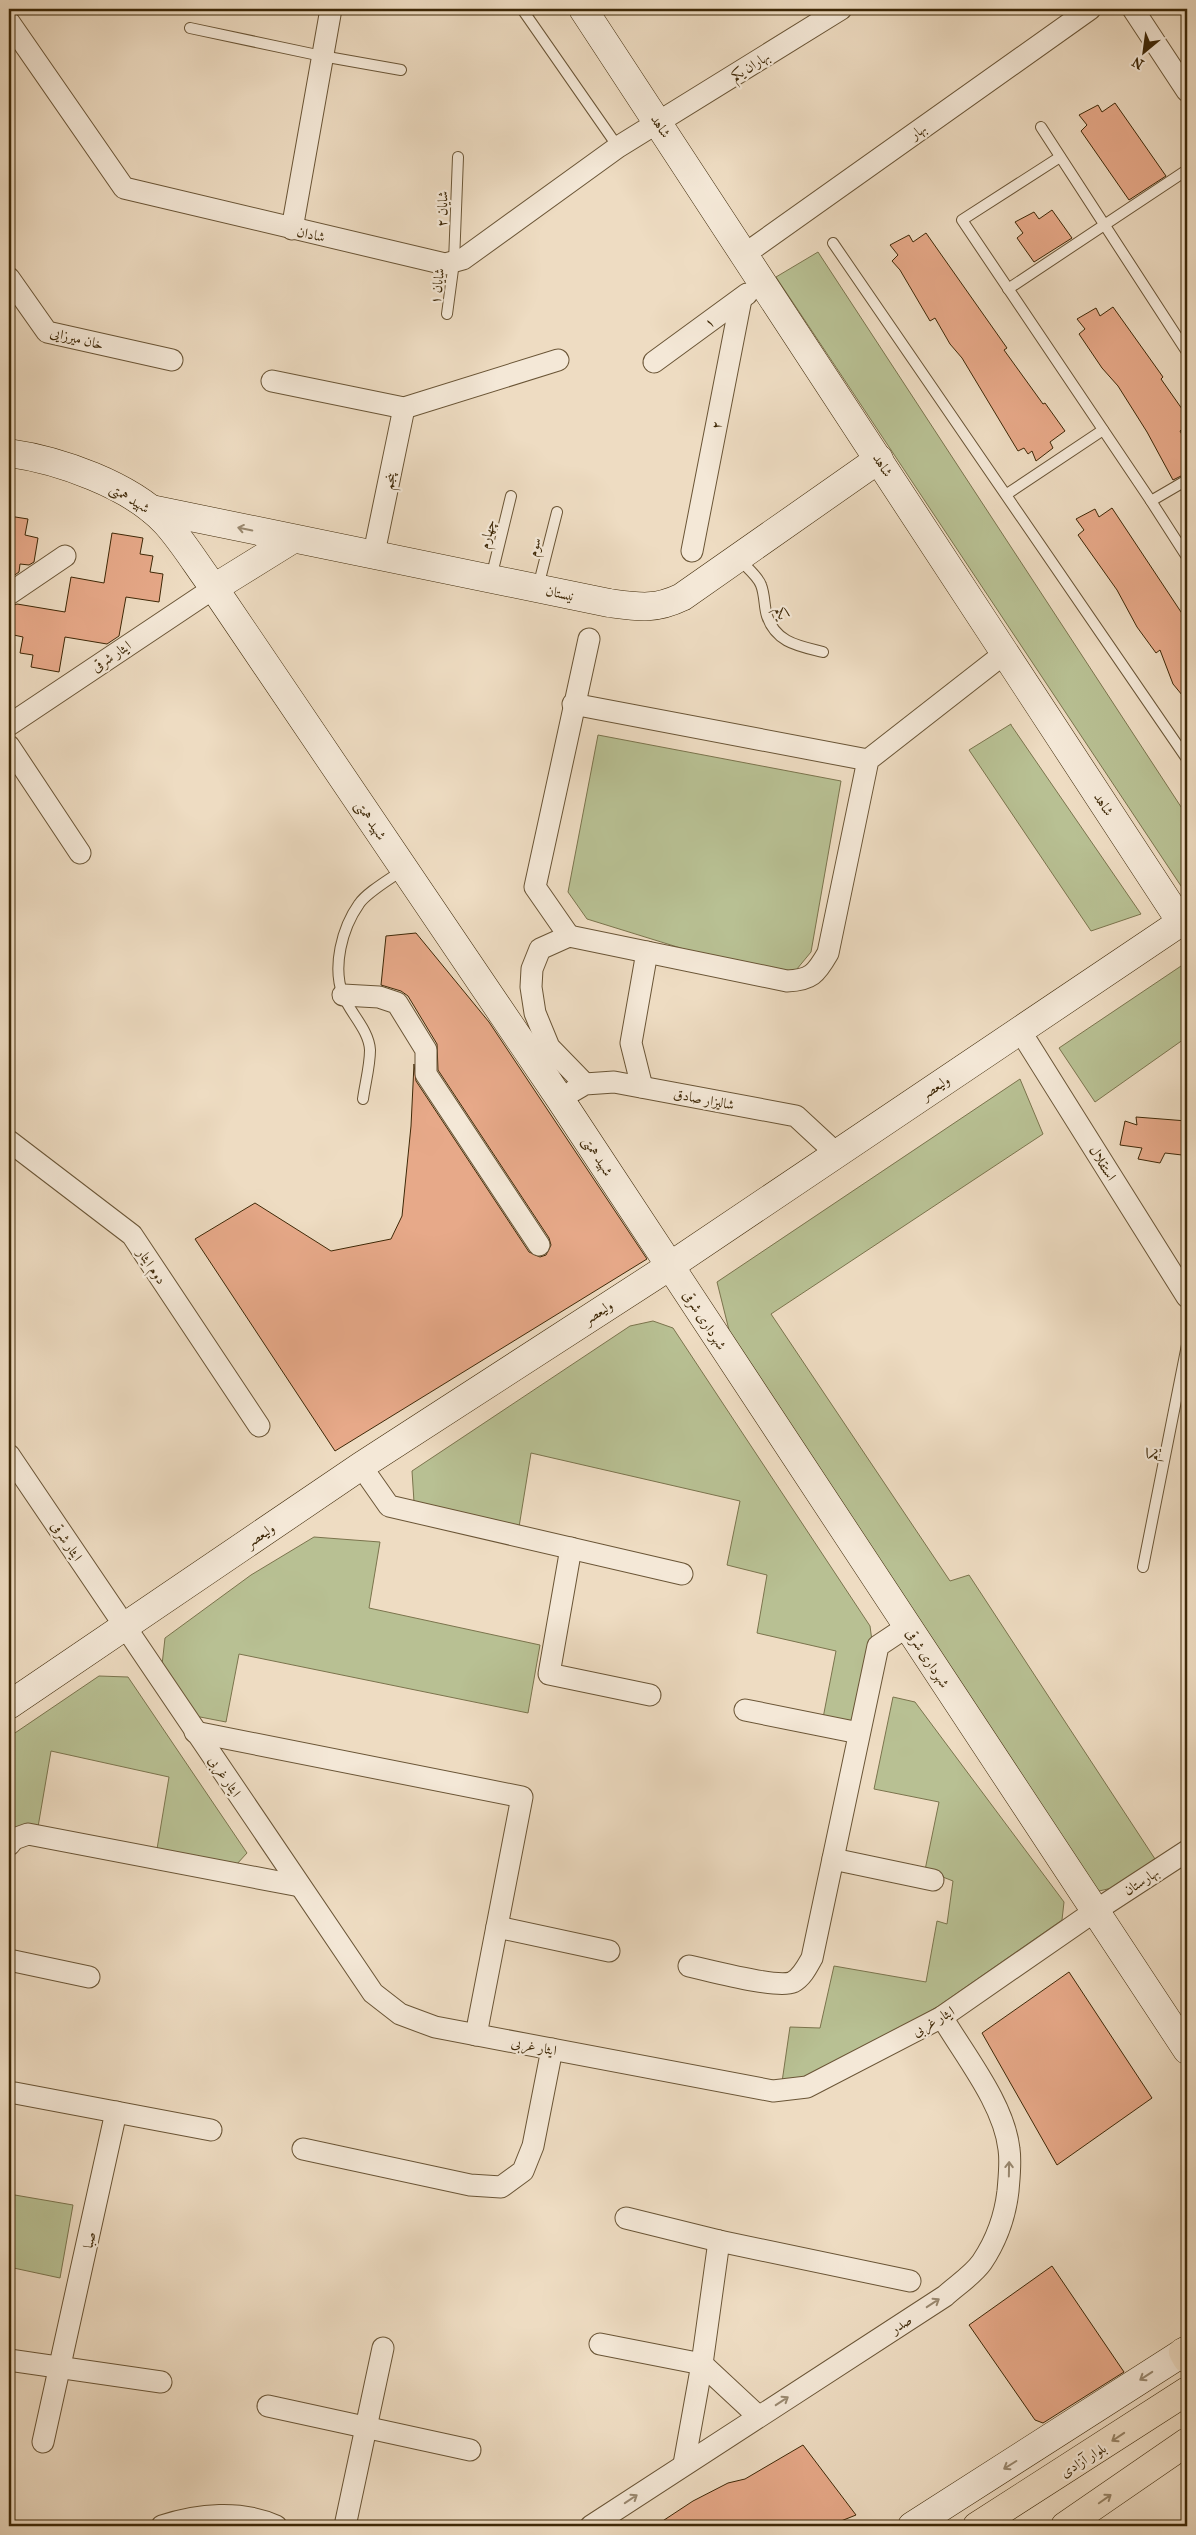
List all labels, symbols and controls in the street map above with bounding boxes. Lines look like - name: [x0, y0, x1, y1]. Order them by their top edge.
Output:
- north arrow: [1118, 28, 1168, 78]
- street label: بهاران یکم: [728, 48, 775, 89]
- text: N: [1129, 53, 1147, 73]
- street label: شاهد: [647, 112, 674, 141]
- street label: بهار: [905, 120, 930, 145]
- street label: شایان ۲: [433, 191, 452, 227]
- street label: شادان: [295, 223, 327, 246]
- street label: شایان ۱: [427, 267, 448, 305]
- street label: ۱: [701, 313, 718, 332]
- street label: خان میرزایی: [48, 324, 105, 354]
- street label: ۲: [707, 419, 726, 431]
- street label: شاهد: [869, 451, 896, 480]
- street label: پنجم: [379, 469, 405, 492]
- street label: شهید همتی: [106, 480, 153, 518]
- street label: چهارم: [476, 518, 503, 552]
- one-way arrow: [238, 523, 254, 533]
- street label: سوم: [524, 536, 549, 559]
- street label: نيستان: [544, 582, 576, 605]
- street label: یکم: [767, 605, 792, 625]
- street label: ایثار شرقی: [88, 637, 135, 677]
- street label: شاهد: [1090, 790, 1117, 819]
- street label: شهید همتی: [350, 797, 390, 844]
- street label: ولیعصر: [916, 1072, 954, 1105]
- street label: شالیزار صادق: [672, 1085, 736, 1114]
- street label: شهید همتی: [578, 1133, 617, 1180]
- street label: استقلال: [1085, 1143, 1120, 1184]
- street label: دوم ایثار: [129, 1243, 170, 1290]
- street label: شهرداری شرقی: [678, 1287, 730, 1354]
- street label: ولیعصر: [579, 1297, 617, 1330]
- street label: یکم: [1143, 1445, 1167, 1463]
- street label: ایثار شرقی: [46, 1518, 86, 1565]
- street label: ولیعصر: [241, 1520, 279, 1553]
- street label: شهرداری شرقی: [901, 1625, 953, 1692]
- street label: ایثار غربی: [204, 1752, 245, 1801]
- street label: بهارستان: [1120, 1864, 1163, 1900]
- street label: ایثار غربی: [909, 2003, 958, 2041]
- street label: ایثار غربی: [509, 2034, 558, 2060]
- one-way arrow: [1004, 2161, 1014, 2178]
- street label: صبا: [79, 2230, 100, 2250]
- one-way arrow: [926, 2298, 940, 2308]
- street label: صدر: [886, 2311, 915, 2339]
- one-way arrow: [1140, 2372, 1154, 2382]
- one-way arrow: [775, 2395, 789, 2406]
- one-way arrow: [1111, 2432, 1125, 2442]
- street label: بلوار آزادی: [1057, 2440, 1110, 2481]
- one-way arrow: [1003, 2460, 1017, 2470]
- one-way arrow: [1098, 2493, 1112, 2504]
- one-way arrow: [624, 2494, 638, 2504]

